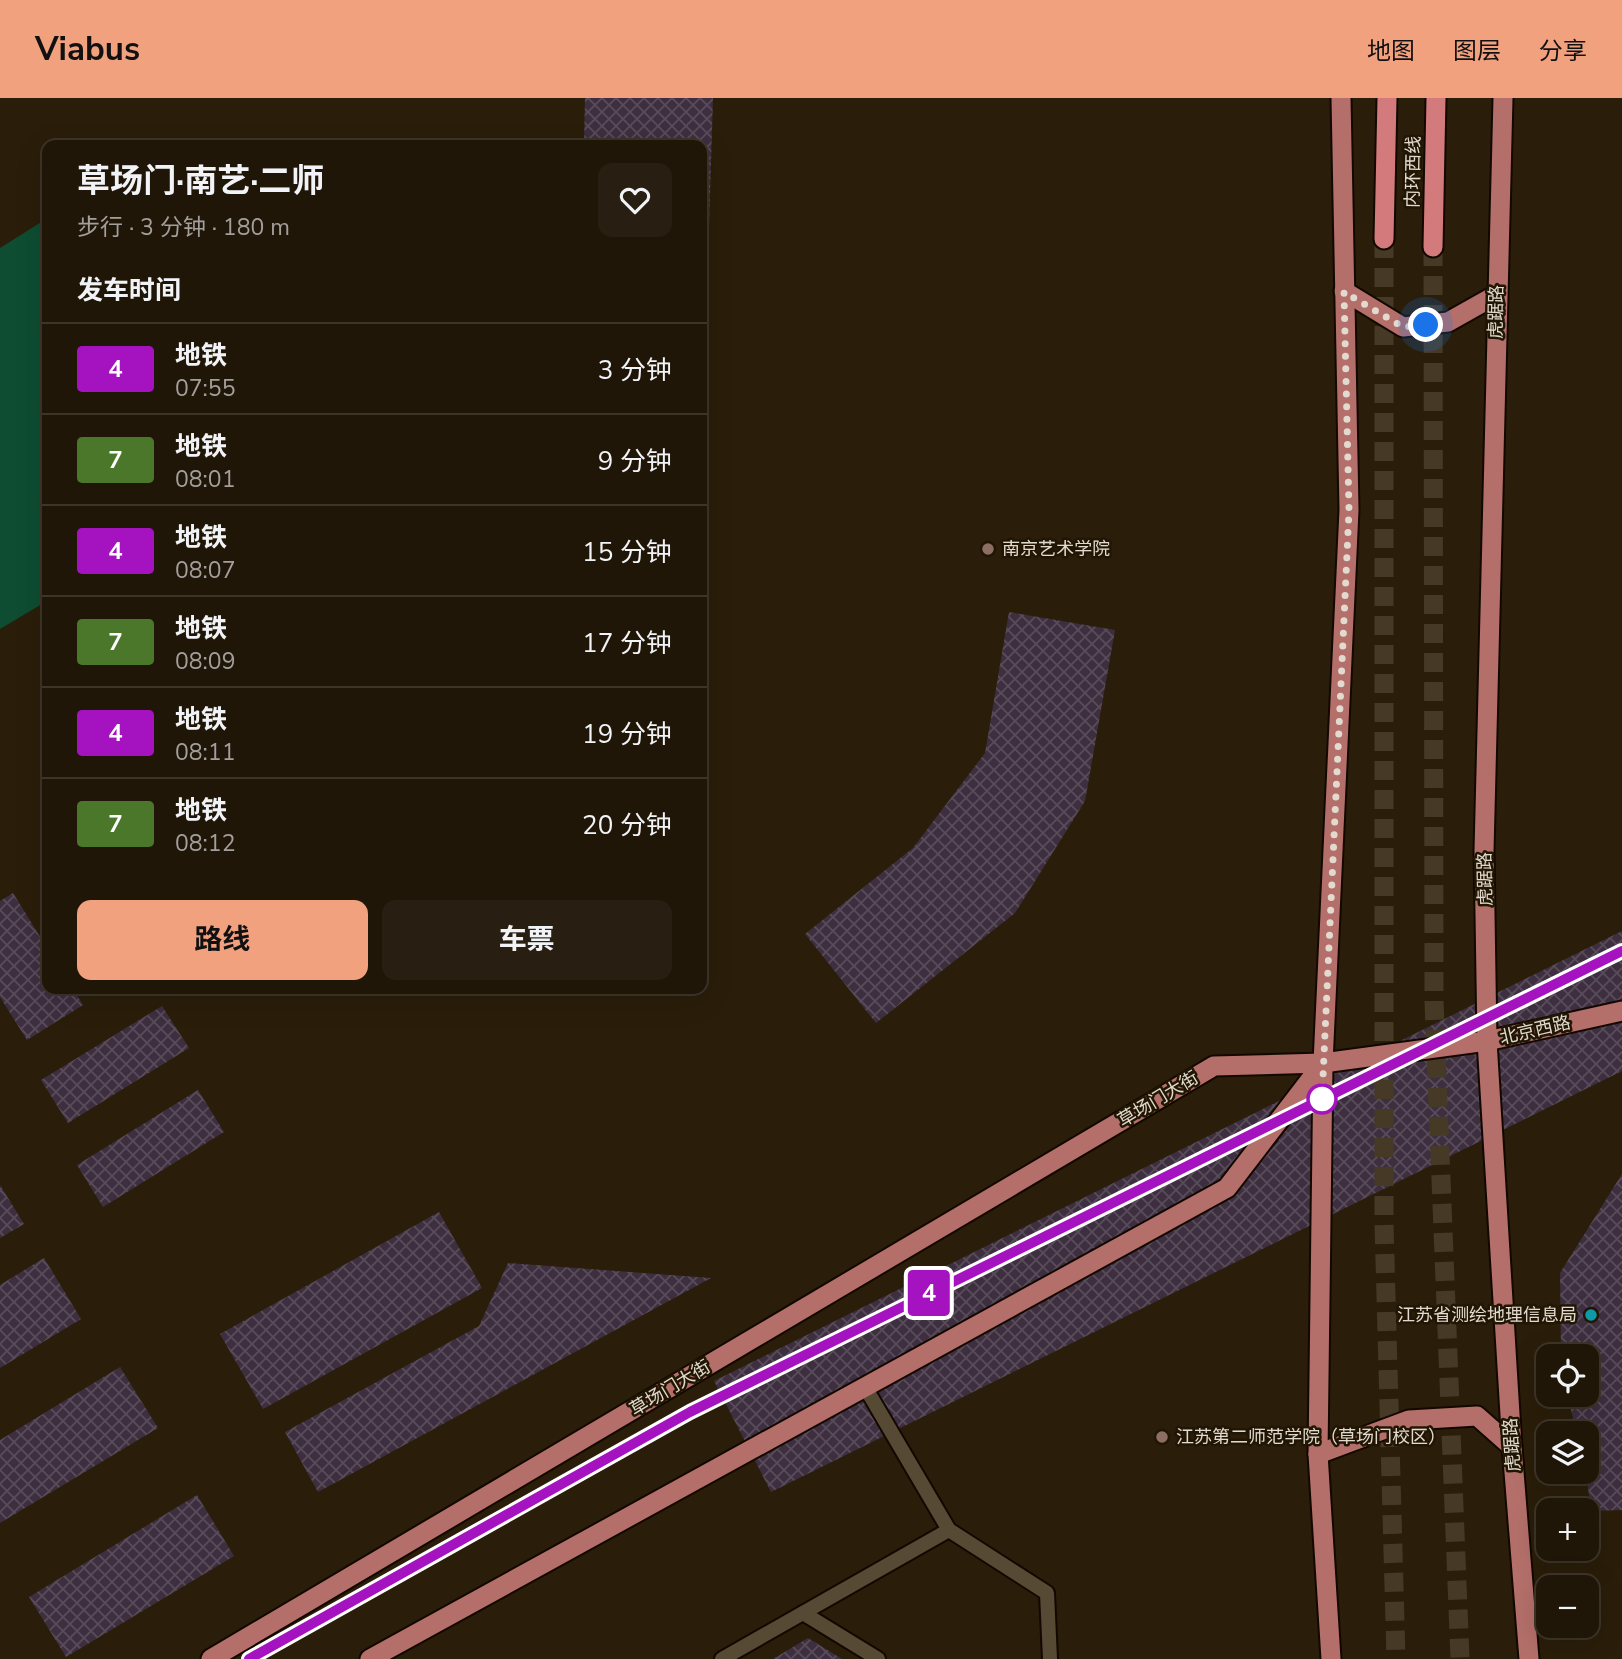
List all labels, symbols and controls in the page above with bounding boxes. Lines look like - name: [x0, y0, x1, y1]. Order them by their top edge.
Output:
- text: Viabus: [35, 27, 140, 72]
- text: 地图: [1367, 35, 1415, 67]
- text: 图层: [1453, 35, 1501, 67]
- text: 分享: [1539, 35, 1587, 67]
- street label: 内环西线: [1400, 136, 1426, 208]
- text: 草场门·南艺·二师: [77, 159, 324, 204]
- button: heart: [598, 163, 672, 237]
- text: 步行 · 3 分钟 · 180 m: [77, 212, 290, 243]
- text: 发车时间: [77, 273, 181, 308]
- street label: 虎踞路: [1484, 285, 1508, 339]
- your location: [1408, 307, 1443, 342]
- text: 地铁: [175, 338, 227, 373]
- text: 4: [108, 353, 123, 385]
- text: 3 分钟: [598, 353, 672, 388]
- text: 07:55: [175, 373, 235, 404]
- text: 地铁: [175, 429, 227, 464]
- text: 7: [108, 444, 123, 476]
- text: 9 分钟: [598, 444, 672, 479]
- text: 08:01: [175, 464, 235, 495]
- text: 地铁: [175, 520, 227, 555]
- text: 4: [108, 535, 123, 567]
- text: 15 分钟: [582, 535, 672, 570]
- place label: 南京艺术学院: [1002, 537, 1110, 561]
- marker: 南京艺术学院: [980, 541, 996, 557]
- text: 08:07: [175, 555, 235, 586]
- text: 地铁: [175, 611, 227, 646]
- text: 7: [108, 626, 123, 658]
- text: 17 分钟: [582, 626, 672, 661]
- text: 08:09: [175, 646, 235, 677]
- text: 地铁: [175, 702, 227, 737]
- text: 4: [108, 717, 123, 749]
- text: 19 分钟: [582, 717, 672, 752]
- text: 08:11: [175, 737, 235, 768]
- text: 地铁: [175, 793, 227, 828]
- text: 7: [108, 808, 123, 840]
- text: 20 分钟: [582, 808, 672, 843]
- text: 08:12: [175, 828, 235, 859]
- street label: 虎踞路: [1473, 852, 1497, 906]
- button: 路线: [77, 900, 368, 980]
- button: 车票: [382, 900, 672, 980]
- street label: 北京西路: [1497, 1010, 1573, 1050]
- street label: 草场门大街: [1113, 1066, 1203, 1132]
- unlabelled marker: [1307, 1084, 1337, 1114]
- line badge: 4: [906, 1270, 952, 1316]
- text: 4: [922, 1277, 936, 1309]
- place label: 江苏省测绘地理信息局: [1397, 1303, 1577, 1327]
- marker: 江苏省测绘地理信息局: [1583, 1307, 1599, 1323]
- map controls: [1536, 1344, 1599, 1638]
- button: locate: [1536, 1344, 1599, 1407]
- street label: 草场门大街: [625, 1355, 715, 1421]
- street label: 虎踞路: [1498, 1417, 1526, 1473]
- button: layers: [1536, 1421, 1599, 1484]
- place label: 江苏第二师范学院（草场门校区）: [1176, 1425, 1446, 1449]
- marker: 江苏第二师范学院（草场门校区）: [1154, 1429, 1170, 1445]
- button: +: [1536, 1498, 1599, 1561]
- button: −: [1536, 1575, 1599, 1638]

